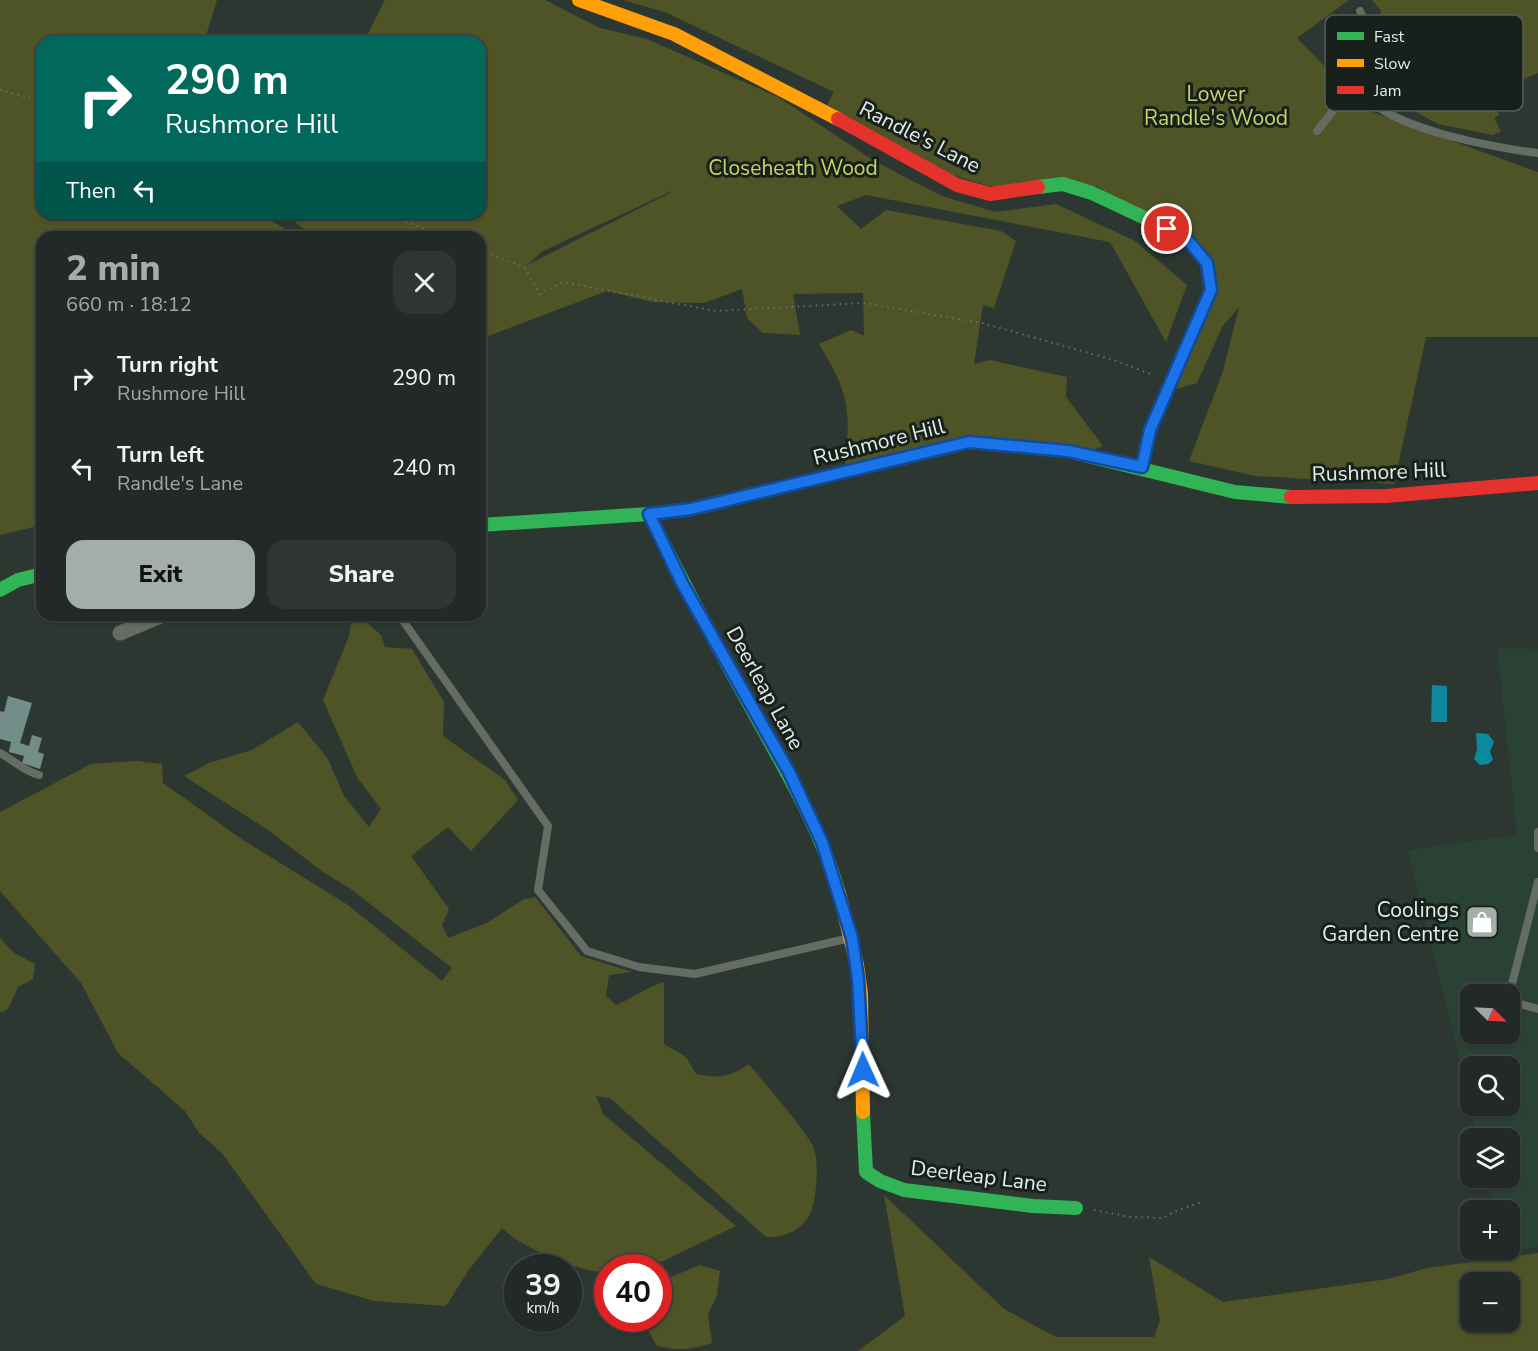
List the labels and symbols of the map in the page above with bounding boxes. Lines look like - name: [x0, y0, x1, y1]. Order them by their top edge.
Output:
- legend: [1325, 15, 1523, 111]
- text: Fast: [1374, 26, 1405, 48]
- text: Slow: [1374, 53, 1411, 75]
- park label: Lower Randle's Wood: [1144, 80, 1288, 132]
- text: Jam: [1373, 80, 1401, 102]
- street label: Randle's Lane: [855, 94, 985, 180]
- park label: Closeheath Wood: [708, 154, 878, 182]
- pin: [1141, 203, 1192, 254]
- street label: Rushmore Hill: [810, 412, 949, 472]
- street label: Rushmore Hill: [1311, 456, 1448, 488]
- street label: Deerleap Lane: [720, 621, 810, 755]
- place label: Coolings Garden Centre: [1322, 896, 1459, 948]
- shop icon: Coolings Garden Centre: [1464, 904, 1500, 940]
- north arrow: [1460, 984, 1520, 1044]
- position arrow: [831, 1038, 895, 1102]
- street label: Deerleap Lane: [909, 1154, 1049, 1198]
- speed limit sign: 40: [594, 1254, 672, 1332]

